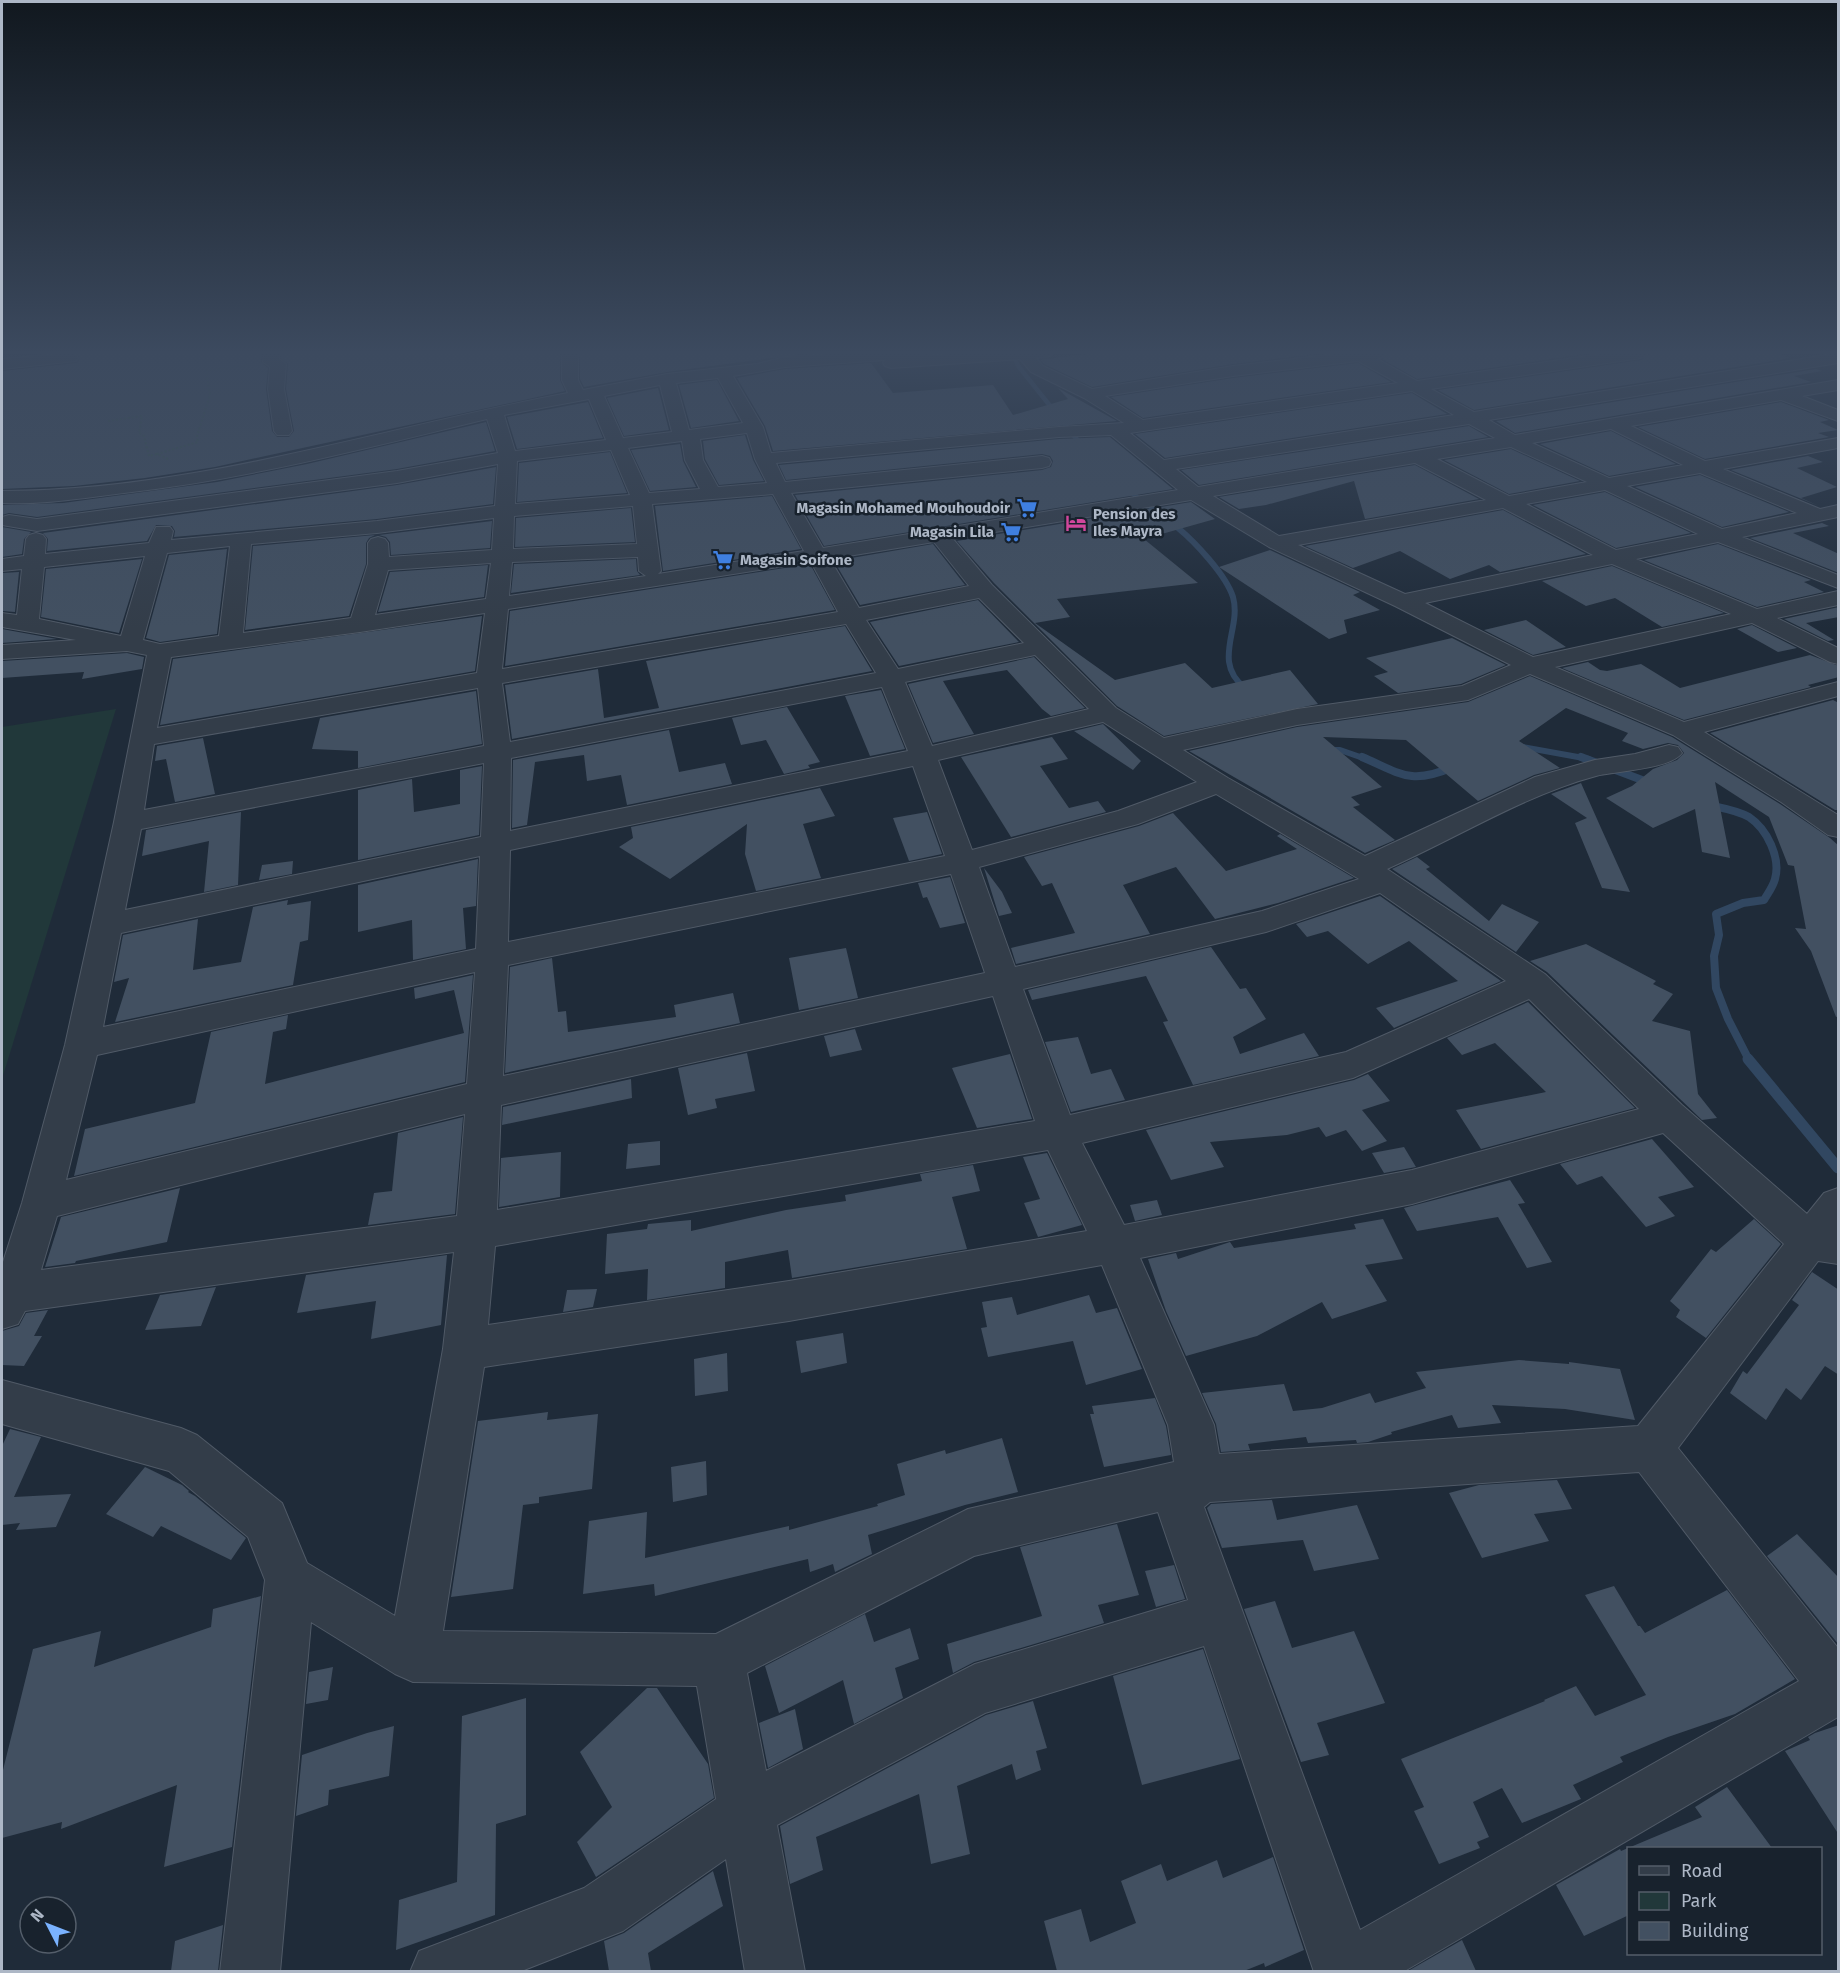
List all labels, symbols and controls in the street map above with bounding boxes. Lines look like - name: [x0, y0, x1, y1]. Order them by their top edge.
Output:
- supermarket icon: Magasin Mohamed Mouhoudoir: [1015, 496, 1039, 520]
- place label: Magasin Mohamed Mouhoudoir: [796, 499, 1011, 517]
- place label: Pension des Iles Mayra: [1093, 505, 1175, 540]
- hotel icon: Pension des Iles Mayra: [1064, 511, 1088, 535]
- supermarket icon: Magasin Lila: [999, 520, 1023, 544]
- place label: Magasin Lila: [910, 523, 994, 541]
- supermarket icon: Magasin Soifone: [711, 548, 735, 572]
- place label: Magasin Soifone: [740, 551, 852, 569]
- legend: [1627, 1847, 1822, 1955]
- text: Road: [1681, 1860, 1723, 1882]
- text: Park: [1681, 1890, 1717, 1912]
- north arrow: [18, 1895, 78, 1955]
- text: N: [27, 1905, 48, 1926]
- text: Building: [1681, 1920, 1749, 1942]

